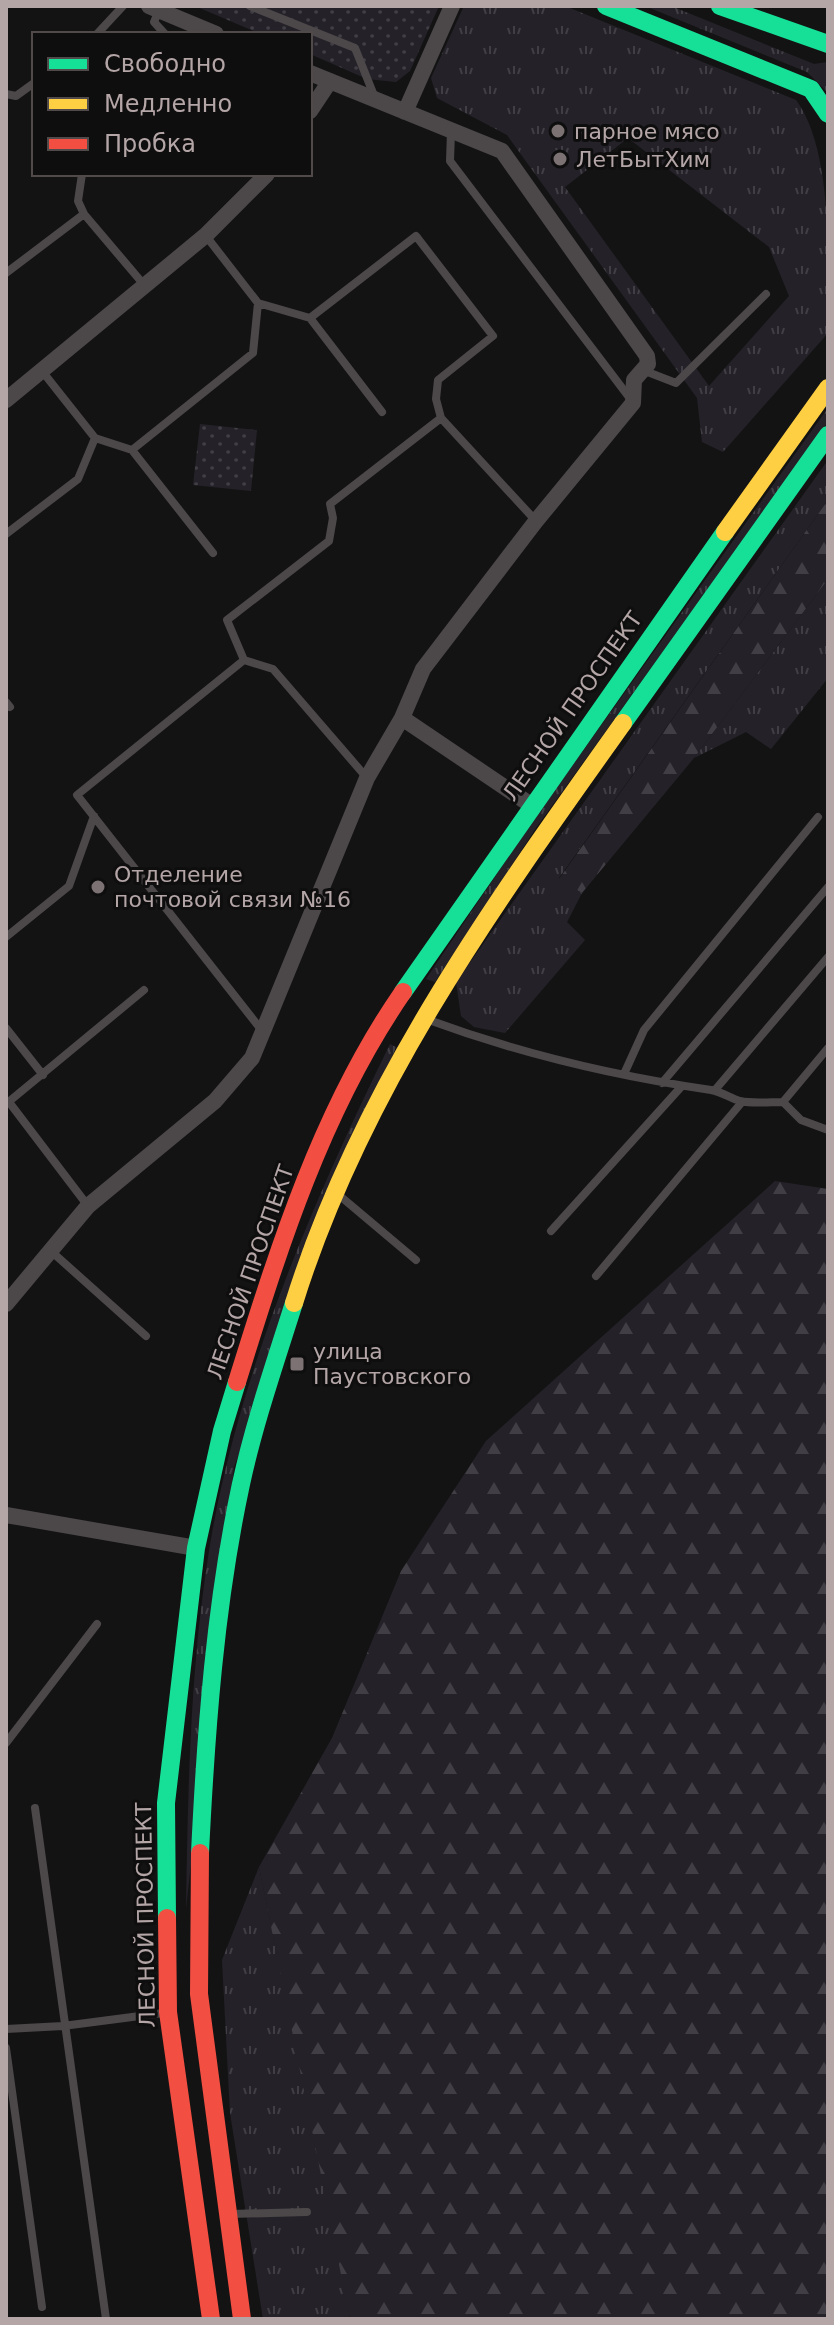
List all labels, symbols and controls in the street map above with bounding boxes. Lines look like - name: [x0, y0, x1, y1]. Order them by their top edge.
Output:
- legend: [32, 32, 312, 176]
- text: Свободно: [104, 50, 226, 78]
- text: Медленно: [104, 90, 232, 118]
- place label: парное мясо: [574, 119, 720, 144]
- marker: парное мясо: [549, 122, 567, 140]
- text: Пробка: [104, 130, 196, 158]
- place label: ЛетБытХим: [576, 147, 710, 172]
- marker: ЛетБытХим: [551, 150, 569, 168]
- street label: ЛЕСНОЙ ПРОСПЕКТ: [498, 606, 648, 806]
- place label: Отделение почтовой связи №16: [114, 862, 351, 912]
- marker: Отделение почтовой связи №16: [89, 878, 107, 896]
- street label: ЛЕСНОЙ ПРОСПЕКТ: [202, 1161, 299, 1383]
- place label: улица Паустовского: [313, 1339, 471, 1389]
- marker: улица Паустовского: [288, 1355, 306, 1373]
- street label: ЛЕСНОЙ ПРОСПЕКТ: [131, 1802, 160, 2028]

